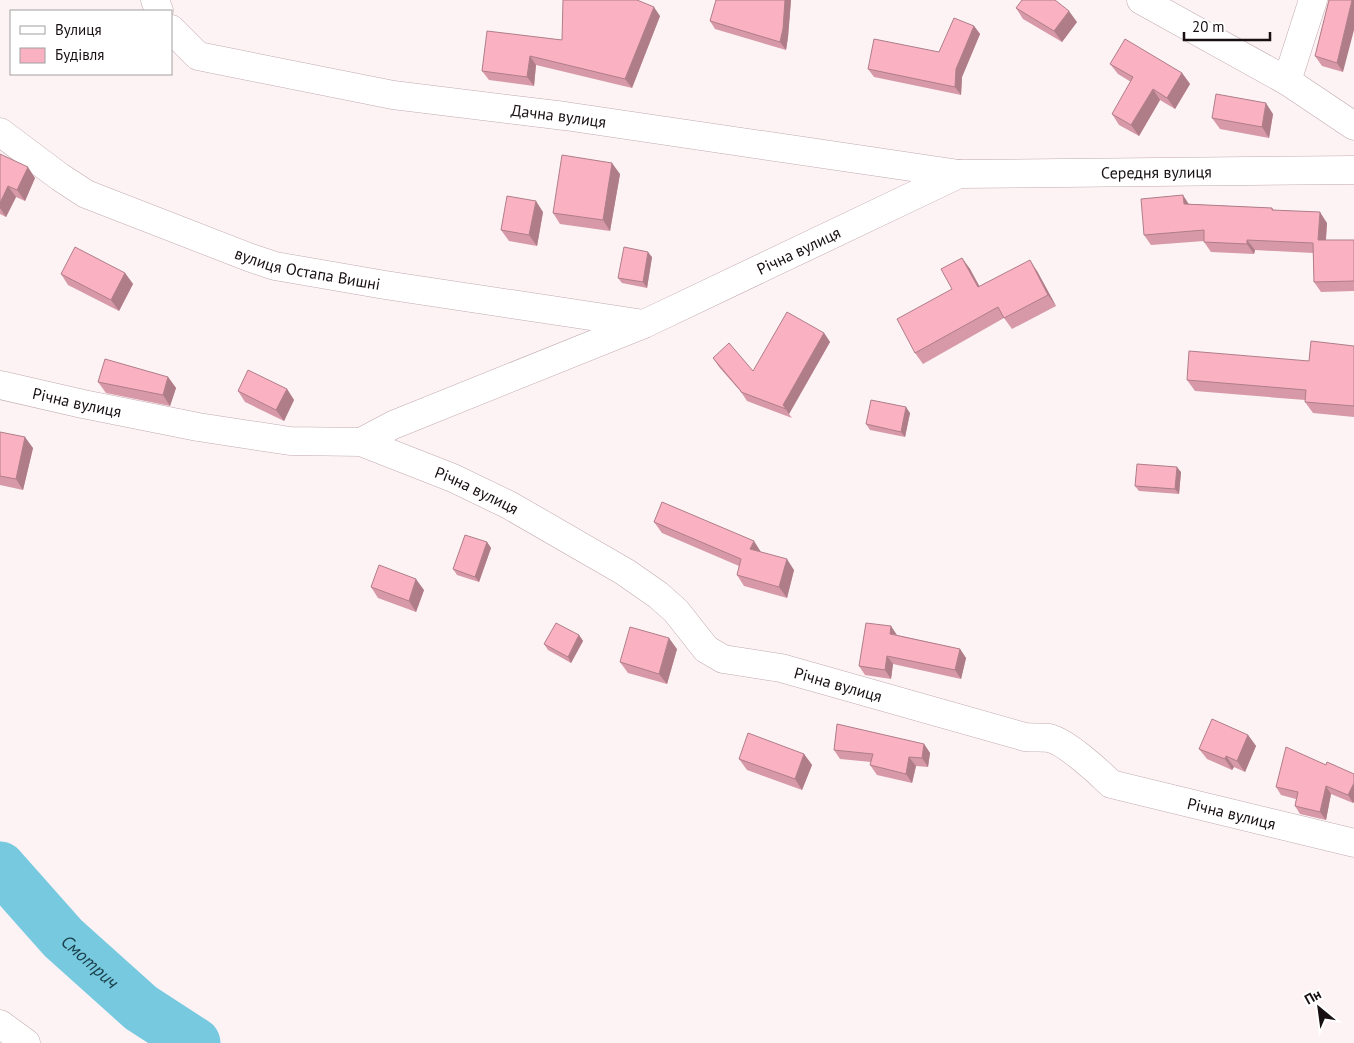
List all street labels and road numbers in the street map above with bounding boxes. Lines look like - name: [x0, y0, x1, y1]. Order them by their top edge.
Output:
- street label: Дачна вулиця: [510, 100, 608, 132]
- street label: Середня вулиця: [1101, 161, 1212, 183]
- street label: Річна вулиця: [753, 222, 844, 279]
- street label: вулиця Остапа Вишні: [232, 243, 382, 294]
- street label: Річна вулиця: [31, 383, 123, 421]
- street label: Річна вулиця: [432, 462, 522, 519]
- street label: Річна вулиця: [792, 662, 884, 706]
- street label: Річна вулиця: [1185, 793, 1278, 834]

